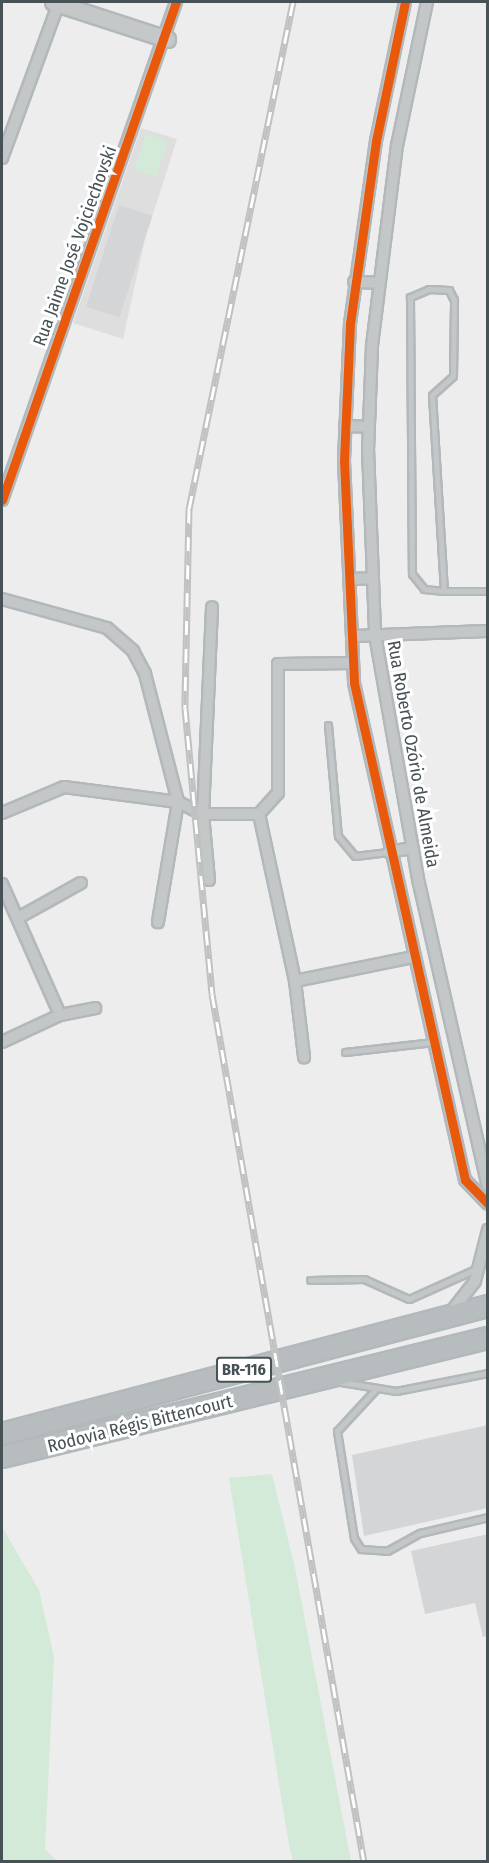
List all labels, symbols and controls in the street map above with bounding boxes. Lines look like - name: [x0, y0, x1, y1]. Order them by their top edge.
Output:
- street label: Rua Jaime José Vojciechovski: [29, 143, 121, 349]
- street label: Rua Roberto Ozório de Almeida: [382, 639, 444, 869]
- road number: BR-116: [216, 1357, 272, 1383]
- street label: Rodovia Régis Bittencourt: [45, 1391, 235, 1457]

